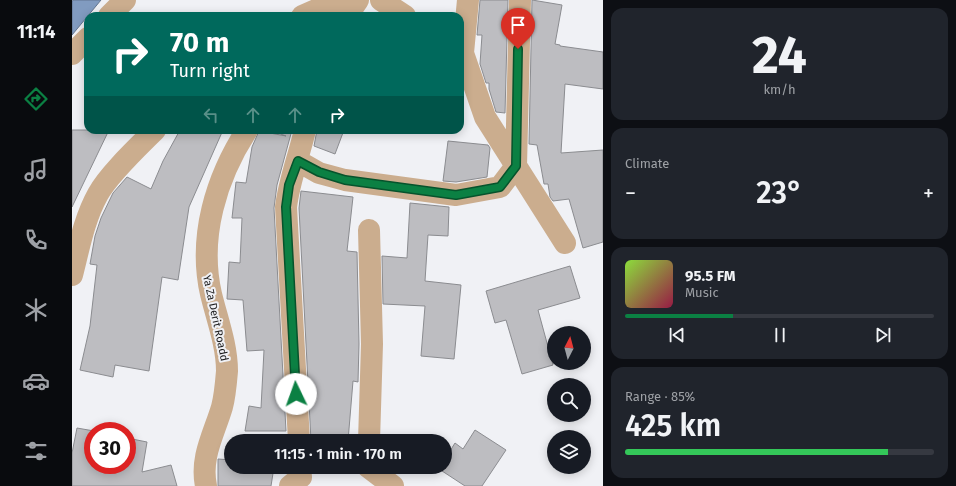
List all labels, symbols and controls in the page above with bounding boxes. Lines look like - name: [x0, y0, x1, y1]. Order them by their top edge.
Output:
- pin: [501, 8, 535, 49]
- icon: arrive: [507, 14, 529, 36]
- text: 11:14: [17, 21, 55, 43]
- text: 24: [752, 24, 807, 87]
- text: 70 m: [170, 26, 229, 59]
- icon: right: [104, 28, 156, 80]
- text: Turn right: [170, 60, 250, 82]
- text: km/h: [763, 82, 796, 97]
- icon: directions: [22, 85, 50, 113]
- icon: left: [200, 104, 222, 126]
- icon: ahead: [242, 104, 264, 126]
- icon: ahead: [284, 104, 306, 126]
- icon: right: [326, 104, 348, 126]
- icon: music: [22, 156, 50, 184]
- text: Climate: [625, 156, 669, 171]
- text: 23°: [756, 175, 803, 211]
- text: −: [625, 180, 636, 207]
- text: +: [923, 180, 934, 207]
- icon: phone: [22, 226, 50, 254]
- text: 95.5 FM: [685, 267, 736, 285]
- street label: Ya Za Derit Roadd: [200, 274, 231, 362]
- text: Music: [685, 285, 719, 300]
- icon: climate: [22, 296, 50, 324]
- icon: previous: [666, 324, 688, 346]
- icon: pause: [769, 324, 791, 346]
- icon: next: [872, 324, 894, 346]
- north arrow: [547, 326, 591, 370]
- map controls: [547, 326, 591, 474]
- icon: car: [22, 367, 50, 395]
- position arrow: [275, 373, 317, 415]
- button: search: [547, 378, 591, 422]
- text: Range · 85%: [625, 389, 695, 404]
- text: 425 km: [625, 408, 721, 444]
- speed limit sign: 30: [84, 422, 136, 474]
- button: layers: [547, 430, 591, 474]
- icon: filters: [22, 437, 50, 465]
- text: 11:15 · 1 min · 170 m: [274, 445, 402, 463]

